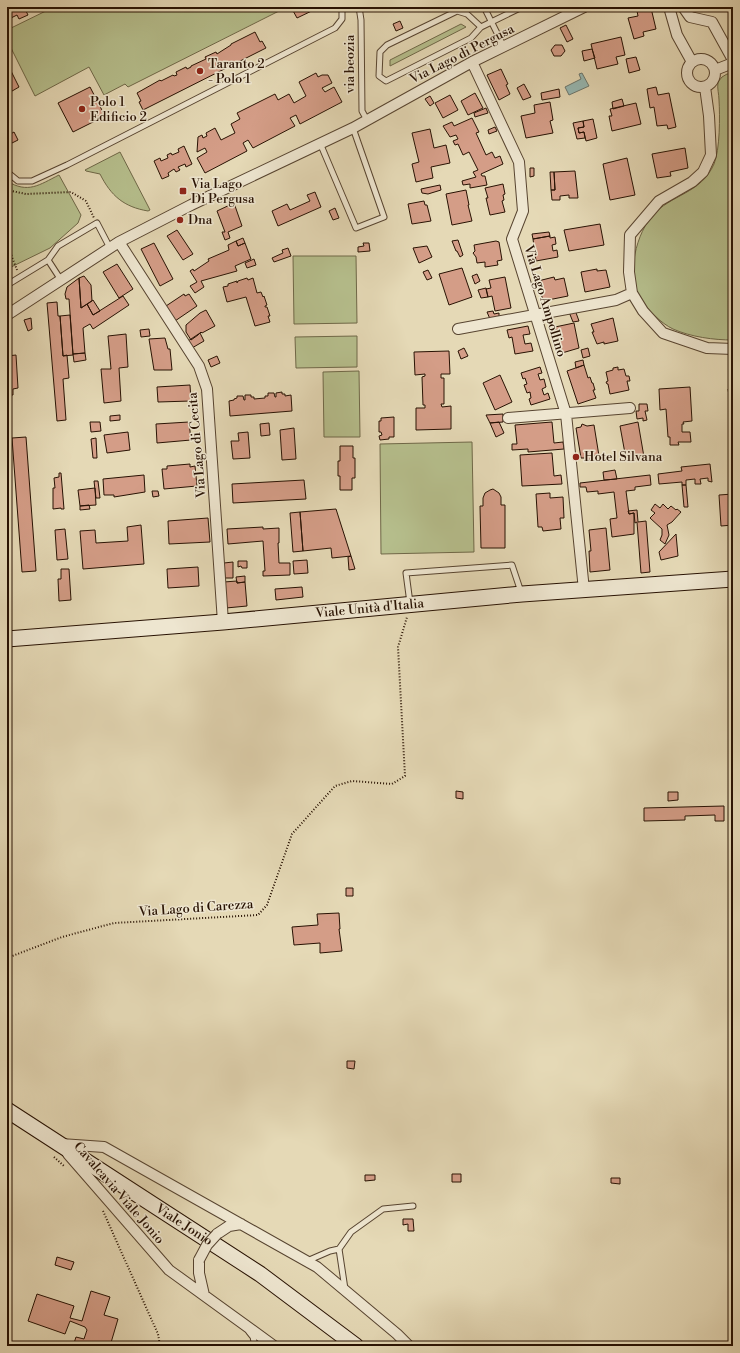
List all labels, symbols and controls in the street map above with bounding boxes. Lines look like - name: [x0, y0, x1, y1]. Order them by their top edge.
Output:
- street label: Via Lago di Pergusa: [406, 21, 517, 88]
- street label: via beozia: [342, 34, 358, 94]
- place label: Taranto 2 - Polo 1: [208, 56, 265, 87]
- marker: Taranto 2 - Polo 1: [195, 66, 205, 76]
- place label: Polo 1 Edificio 2: [90, 94, 147, 125]
- marker: Polo 1 Edificio 2: [77, 104, 87, 114]
- place label: Via Lago Di Pergusa: [190, 176, 255, 207]
- marker: Via Lago Di Pergusa: [178, 186, 188, 196]
- place label: Dna: [188, 212, 213, 228]
- marker: Dna: [175, 215, 185, 225]
- street label: Via Lago Ampollino: [520, 242, 570, 359]
- street label: Via Lago di Cecita: [184, 391, 210, 499]
- place label: Hotel Silvana: [584, 449, 663, 465]
- marker: Hotel Silvana: [571, 452, 581, 462]
- street label: Viale Unità d'Italia: [314, 595, 425, 621]
- street label: Via Lago di Carezza: [137, 896, 254, 920]
- street label: Cavalcavia Viale Jonio: [70, 1139, 168, 1247]
- street label: Viale Jonio: [152, 1200, 216, 1249]

